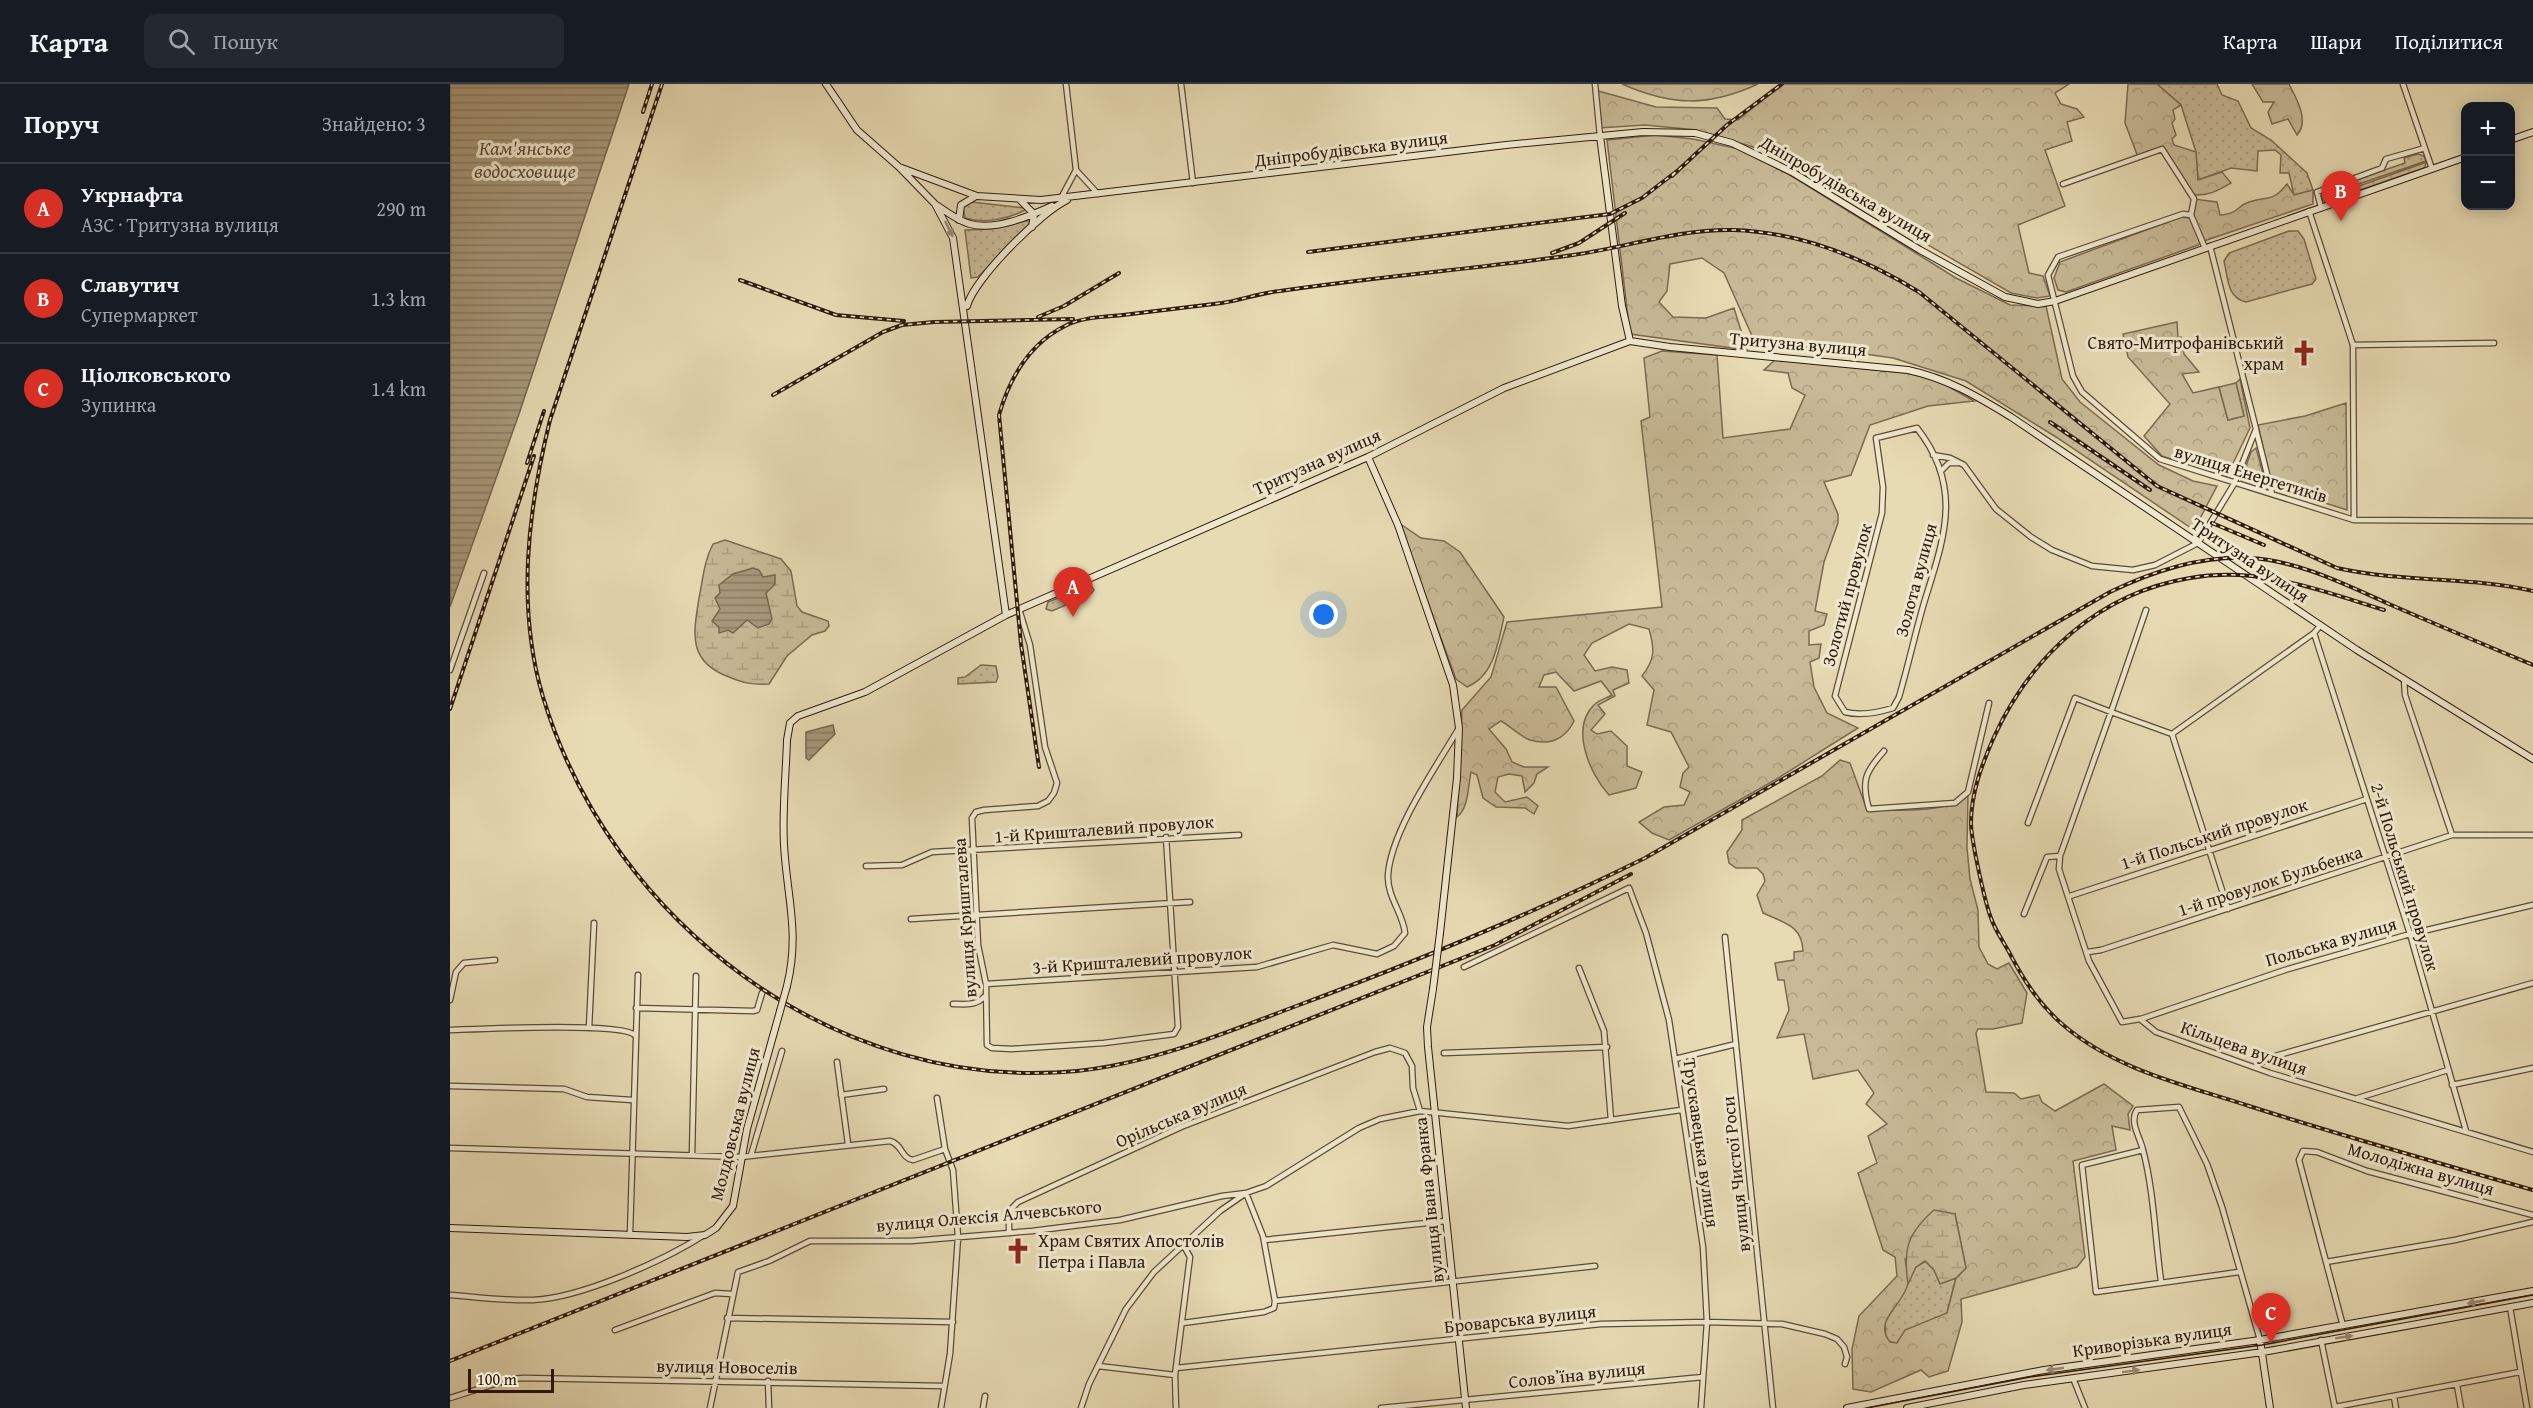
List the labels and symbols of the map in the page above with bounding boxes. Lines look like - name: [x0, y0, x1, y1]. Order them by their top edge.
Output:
- street label: Дніпробудівська вулиця: [1252, 123, 1449, 174]
- street label: Дніпробудівська вулиця: [1754, 128, 1937, 249]
- water label: Кам'янське водосховище: [474, 133, 576, 185]
- pin: B: [2322, 172, 2360, 221]
- one-way arrow: [944, 220, 953, 237]
- street label: Тритузна вулиця: [1729, 324, 1867, 363]
- place label: Свято-Митрофанівський храм: [2088, 329, 2284, 377]
- church icon: Свято-Митрофанівський храм: [2289, 338, 2319, 368]
- street label: Тритузна вулиця: [1249, 421, 1385, 502]
- street label: вулиця Енергетиків: [2172, 437, 2331, 510]
- street label: Тритузна вулиця: [2186, 510, 2315, 609]
- street label: Золотий провулок: [1814, 520, 1879, 669]
- street label: Золота вулиця: [1887, 520, 1944, 640]
- pin: A: [1054, 568, 1092, 617]
- your location: [1309, 600, 1338, 629]
- street label: 2-й Польський провулок: [2364, 779, 2447, 975]
- street label: 1-й Польський провулок: [2117, 790, 2312, 877]
- street label: 1-й Кришталевий провулок: [993, 807, 1215, 850]
- street label: вулиця Кришталева: [945, 837, 984, 999]
- street label: 1-й провулок Бульбенка: [2174, 838, 2366, 923]
- street label: Польська вулиця: [2262, 910, 2400, 973]
- street label: 3-й Кришталевий провулок: [1031, 938, 1253, 981]
- street label: Кільцева вулиця: [2177, 1013, 2311, 1082]
- street label: Молдовська вулиця: [702, 1044, 767, 1203]
- street label: Трускавецька вулиця: [1676, 1056, 1727, 1229]
- street label: Орільська вулиця: [1111, 1075, 1251, 1154]
- street label: вулиця Чистої Роси: [1714, 1095, 1757, 1253]
- street label: вулиця Івана Франка: [1406, 1116, 1451, 1284]
- street label: Молодіжна вулиця: [2345, 1135, 2498, 1202]
- street label: вулиця Олексія Алчевського: [875, 1192, 1103, 1239]
- place label: Храм Святих Апостолів Петра і Павла: [1038, 1227, 1225, 1275]
- church icon: Храм Святих Апостолів Петра і Павла: [1003, 1236, 1033, 1266]
- pin: C: [2252, 1294, 2290, 1343]
- street label: Броварська вулиця: [1443, 1297, 1597, 1340]
- one-way arrow: [2466, 1298, 2485, 1307]
- street label: Криворізька вулиця: [2071, 1315, 2233, 1364]
- one-way arrow: [2335, 1332, 2354, 1341]
- street label: вулиця Новоселів: [656, 1352, 798, 1381]
- street label: Соловʼїна вулиця: [1507, 1354, 1647, 1395]
- one-way arrow: [2045, 1364, 2064, 1374]
- scale bar: [468, 1366, 554, 1394]
- one-way arrow: [2121, 1366, 2140, 1376]

